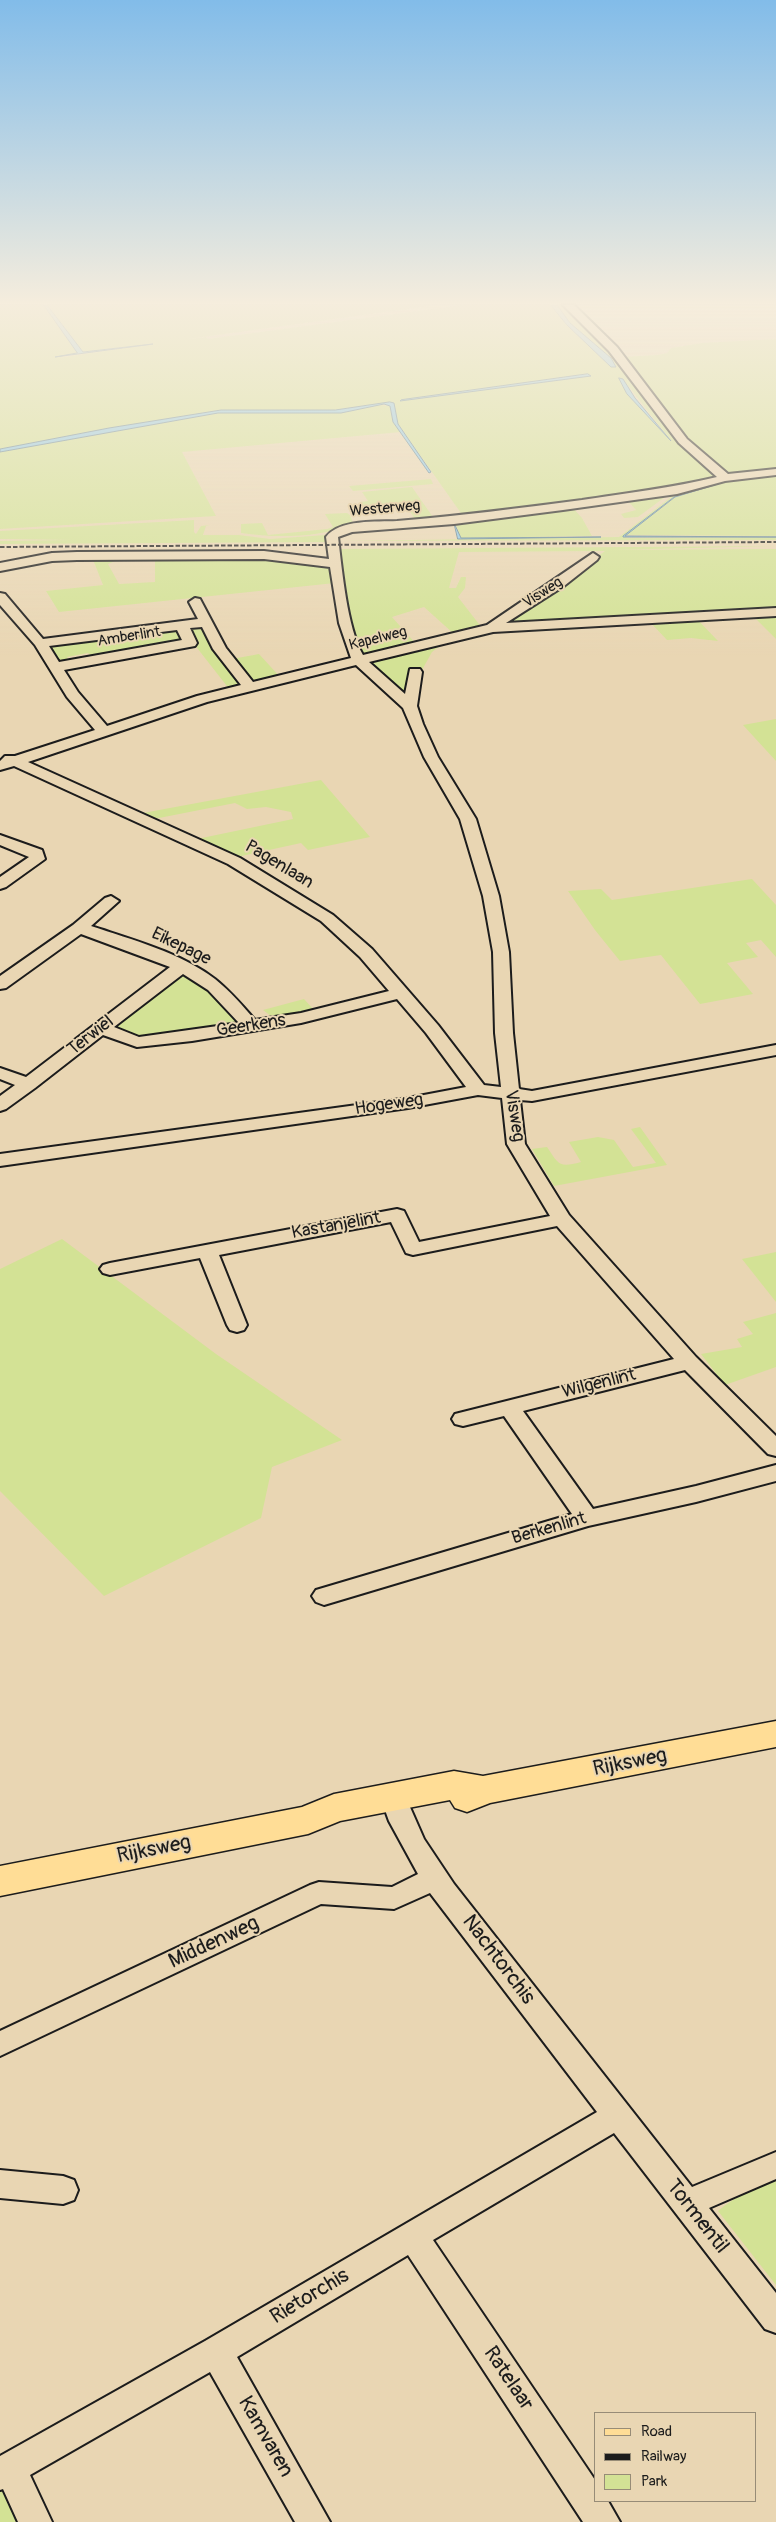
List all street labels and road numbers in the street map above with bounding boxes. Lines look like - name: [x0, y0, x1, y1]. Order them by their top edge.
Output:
- street label: Westerweg: [349, 497, 421, 521]
- street label: Visweg: [520, 574, 566, 612]
- street label: Amberlint: [96, 623, 162, 651]
- street label: Kapelweg: [347, 623, 409, 655]
- street label: Pagenlaan: [241, 836, 317, 894]
- street label: Eikepage: [148, 923, 214, 971]
- street label: Geerkens: [215, 1010, 287, 1042]
- street label: Terwiel: [64, 1011, 118, 1061]
- street label: Hogeweg: [353, 1089, 425, 1121]
- street label: Visweg: [499, 1089, 529, 1143]
- street label: Kastanjelint: [290, 1208, 382, 1244]
- street label: Wilgenlint: [560, 1364, 638, 1404]
- street label: Berkenlint: [509, 1508, 589, 1550]
- street label: Rijksweg: [591, 1743, 669, 1783]
- street label: Rijksweg: [115, 1830, 193, 1870]
- street label: Nachtorchis: [456, 1910, 540, 2010]
- street label: Middenweg: [165, 1911, 263, 1975]
- street label: Tormentil: [660, 2175, 734, 2259]
- street label: Rietorchis: [266, 2264, 354, 2330]
- street label: Ratelaar: [477, 2342, 539, 2416]
- street label: Kamvaren: [232, 2392, 298, 2482]

